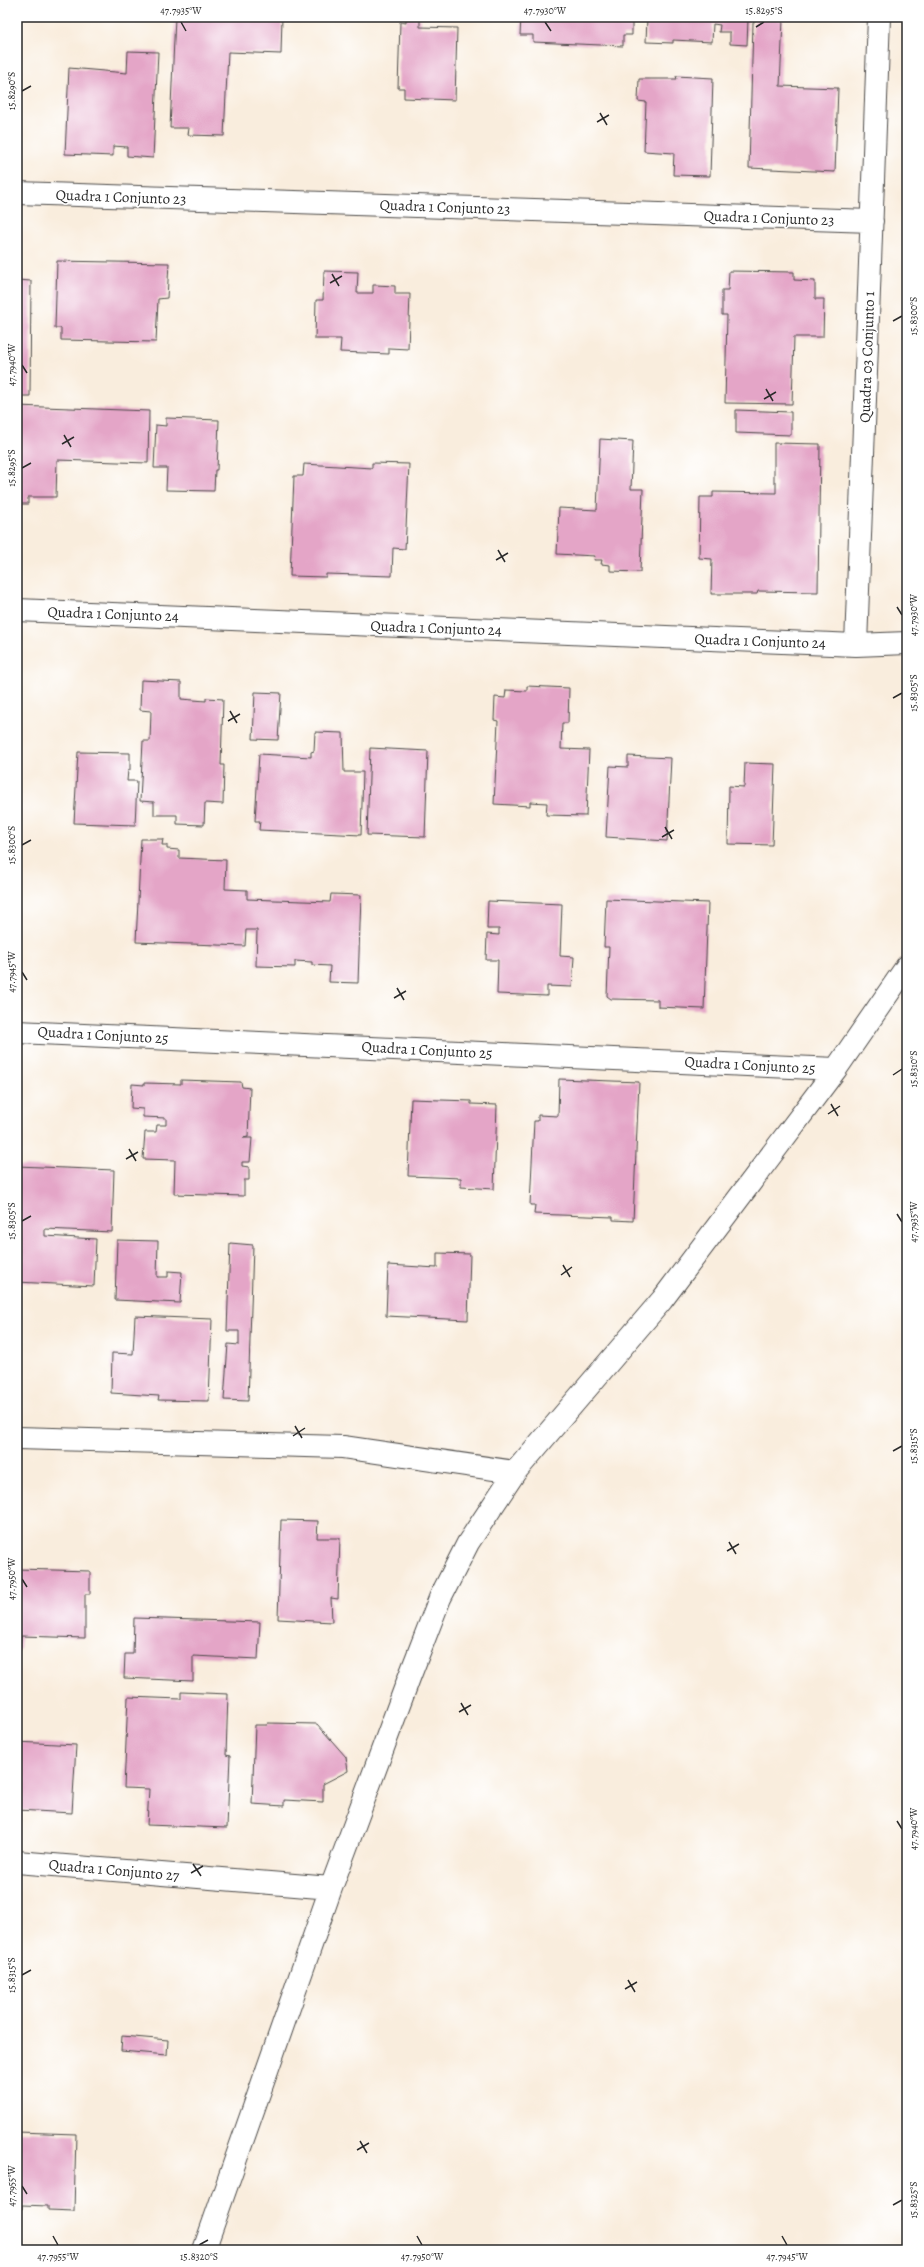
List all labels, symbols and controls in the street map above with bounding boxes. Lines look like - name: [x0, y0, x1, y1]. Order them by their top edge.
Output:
- text: 47.7935°W: [160, 4, 202, 17]
- text: 47.7930°W: [524, 4, 567, 17]
- text: 15.8295°S: [745, 4, 783, 17]
- text: 15.8290°S: [5, 72, 18, 110]
- street label: Quadra 1 Conjunto 23: [55, 185, 187, 209]
- street label: Quadra 1 Conjunto 23: [379, 195, 511, 219]
- street label: Quadra 1 Conjunto 23: [703, 206, 835, 230]
- street label: Quadra 03 Conjunto 1: [855, 291, 879, 423]
- text: 15.8300°S: [907, 297, 920, 335]
- text: 47.7940°W: [5, 343, 18, 386]
- text: 15.8295°S: [5, 449, 18, 487]
- text: 47.7930°W: [907, 593, 920, 636]
- street label: Quadra 1 Conjunto 24: [47, 602, 179, 626]
- street label: Quadra 1 Conjunto 24: [370, 616, 502, 640]
- street label: Quadra 1 Conjunto 24: [694, 629, 826, 653]
- text: 15.8305°S: [907, 674, 920, 712]
- text: 15.8300°S: [5, 826, 18, 864]
- text: 47.7945°W: [5, 950, 18, 993]
- street label: Quadra 1 Conjunto 25: [37, 1022, 169, 1048]
- street label: Quadra 1 Conjunto 25: [361, 1037, 493, 1063]
- text: 15.8310°S: [907, 1051, 920, 1087]
- street label: Quadra 1 Conjunto 25: [684, 1052, 816, 1078]
- text: 47.7935°W: [907, 1201, 920, 1243]
- text: 15.8305°S: [5, 1202, 18, 1240]
- text: 15.8315°S: [907, 1428, 920, 1464]
- text: 47.7950°W: [5, 1557, 18, 1600]
- text: 47.7940°W: [907, 1807, 920, 1850]
- street label: Quadra 1 Conjunto 27: [48, 1854, 181, 1886]
- text: 15.8315°S: [5, 1957, 18, 1993]
- text: 47.7955°W: [5, 2165, 18, 2207]
- text: 15.8325°S: [907, 2181, 920, 2219]
- text: 47.7955°W: [37, 2250, 79, 2263]
- text: 15.8320°S: [180, 2250, 218, 2263]
- text: 47.7950°W: [401, 2250, 444, 2263]
- text: 47.7945°W: [766, 2250, 809, 2263]

